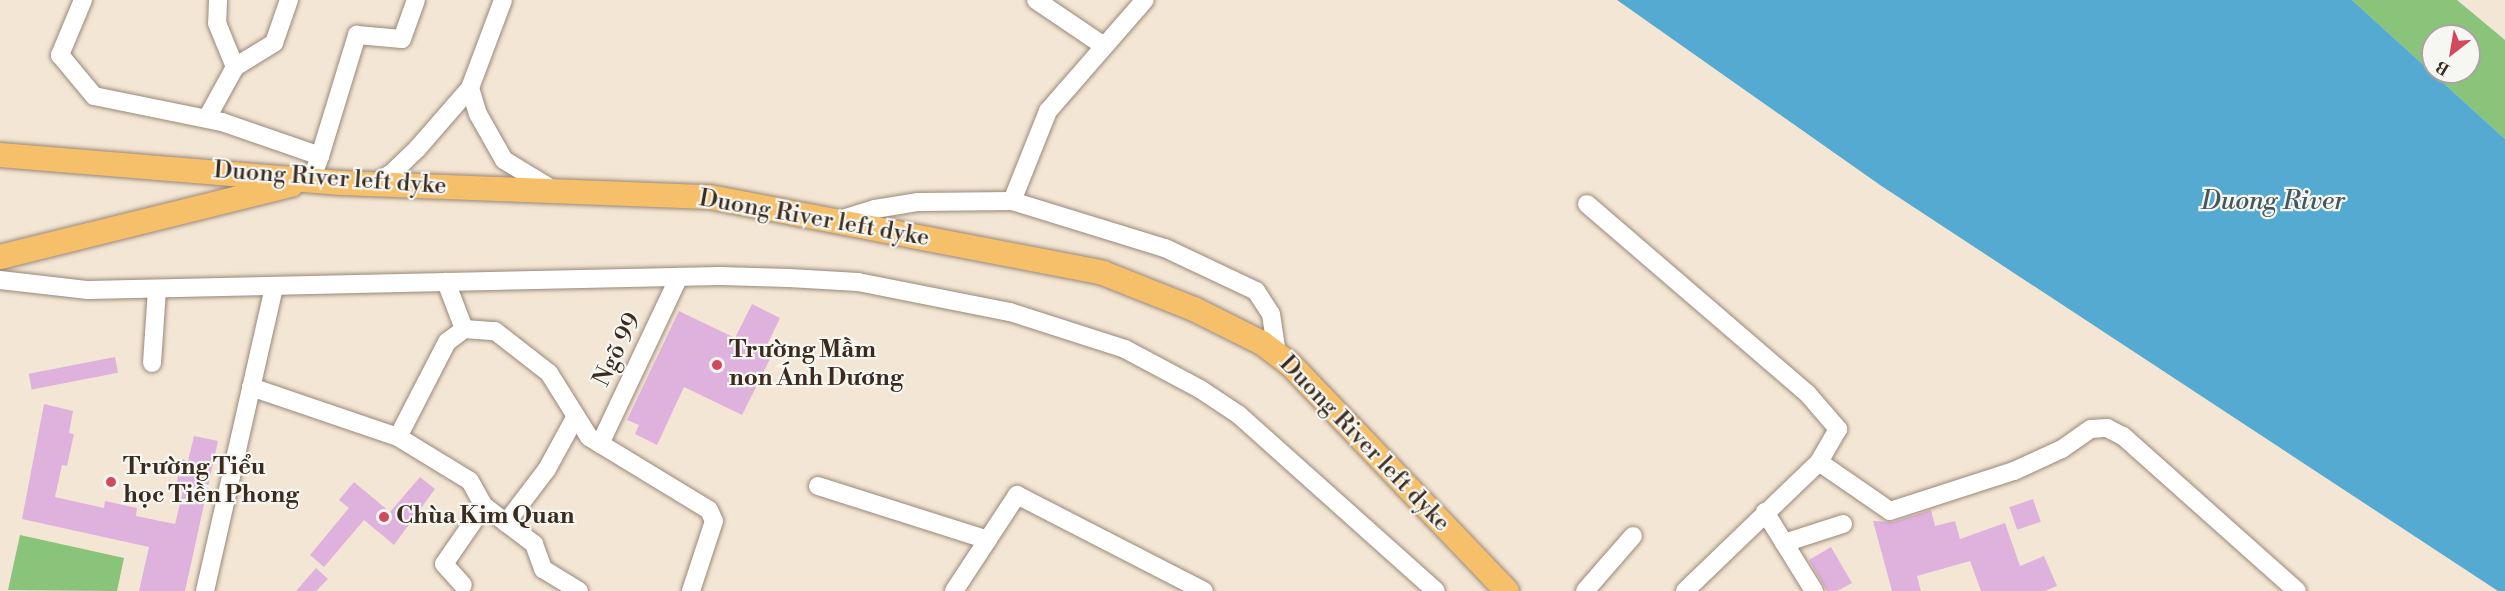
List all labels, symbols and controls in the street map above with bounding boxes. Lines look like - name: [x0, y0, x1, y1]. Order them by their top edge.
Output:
- north arrow: [2421, 24, 2481, 84]
- text: B: [2432, 56, 2453, 79]
- street label: Duong River left dyke: [213, 156, 447, 202]
- street label: Duong River left dyke: [697, 185, 931, 253]
- water label: Duong River: [2201, 186, 2345, 218]
- street label: Ngõ 99: [588, 309, 648, 391]
- place label: Trường Mầm non Ánh Dương: [729, 337, 903, 393]
- street label: Duong River left dyke: [1273, 350, 1455, 538]
- marker: Trường Mầm non Ánh Dương: [710, 358, 724, 372]
- place label: Trường Tiểu học Tiền Phong: [123, 454, 299, 510]
- marker: Trường Tiểu học Tiền Phong: [104, 475, 118, 489]
- place label: Chùa Kim Quan: [396, 503, 574, 531]
- marker: Chùa Kim Quan: [377, 510, 391, 524]

